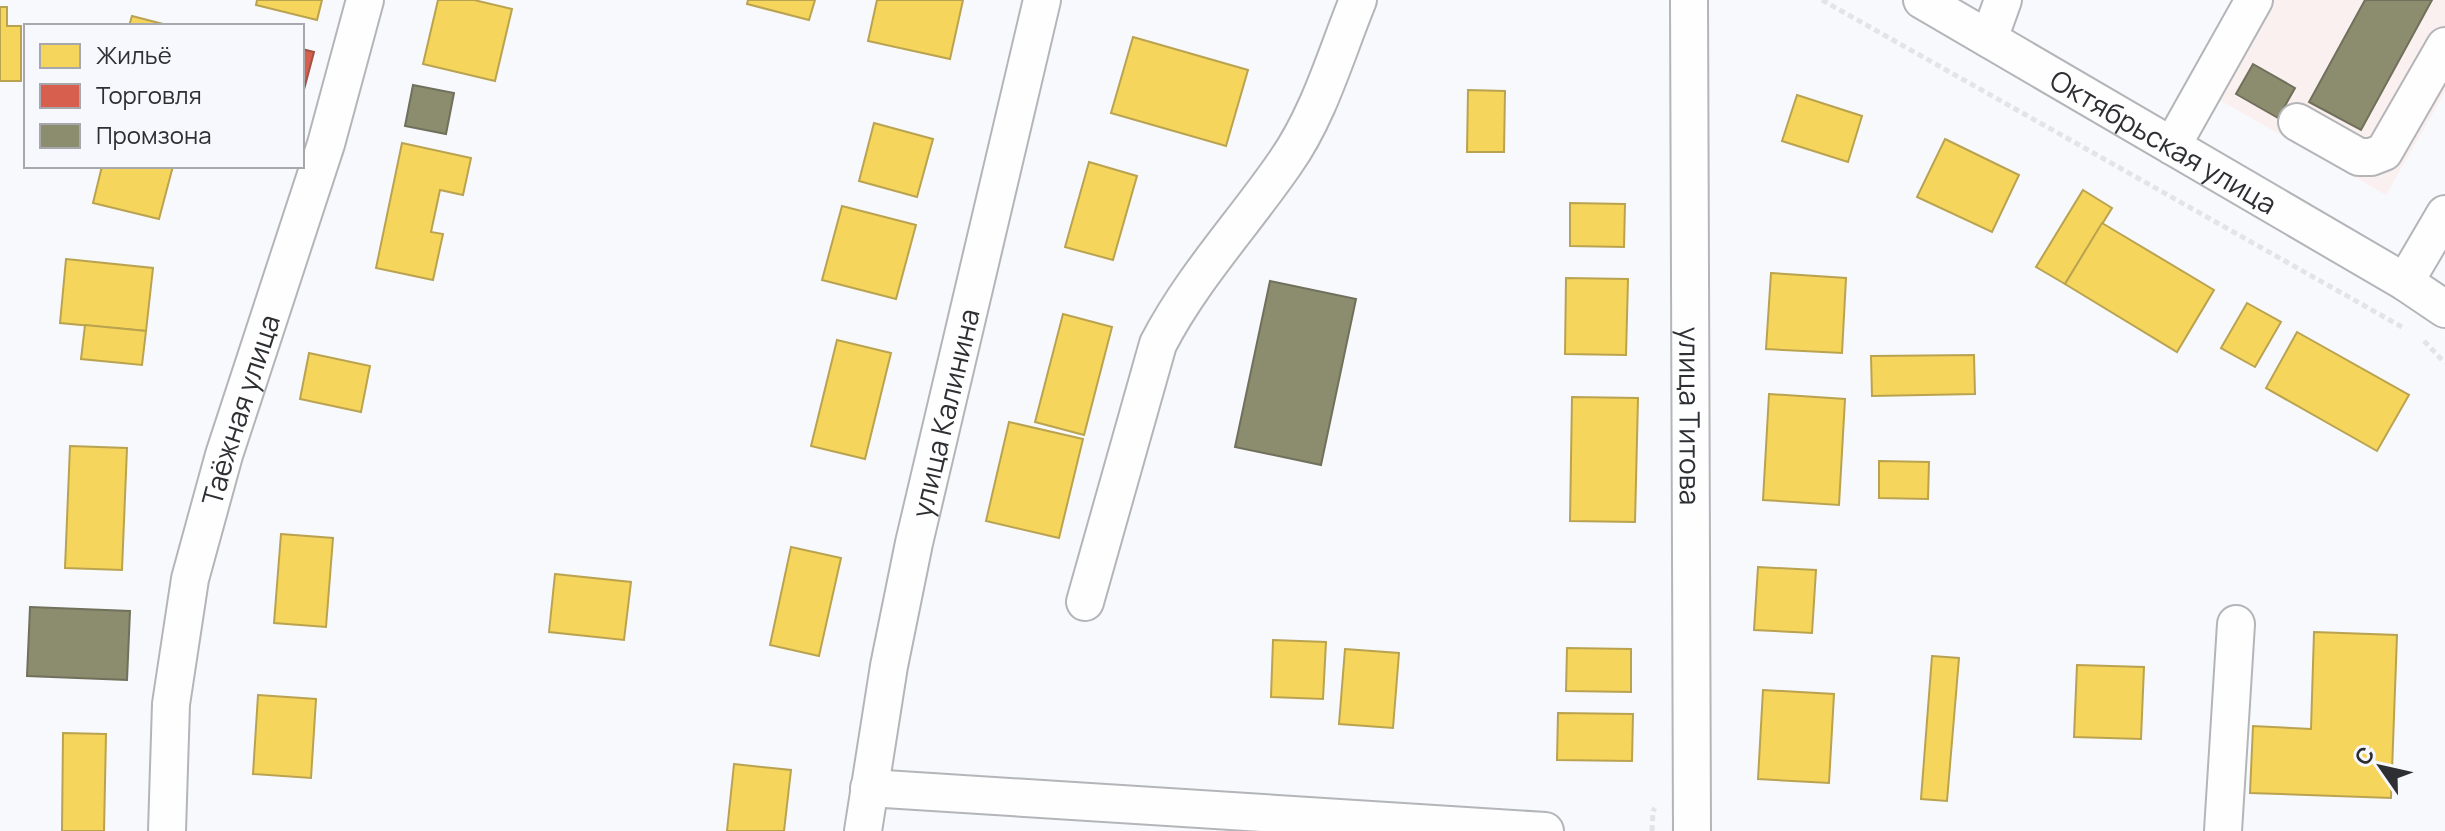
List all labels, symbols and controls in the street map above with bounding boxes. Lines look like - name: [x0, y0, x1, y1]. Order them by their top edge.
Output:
- legend: [24, 24, 304, 168]
- text: Жильё: [96, 38, 172, 71]
- street label: Октябрьская улица: [2044, 60, 2284, 222]
- text: Торговля: [96, 78, 202, 111]
- text: Промзона: [96, 118, 211, 151]
- street label: улица Калинина: [902, 305, 988, 521]
- street label: Таёжная улица: [192, 309, 288, 509]
- street label: улица Титова: [1671, 327, 1710, 505]
- north arrow: [2341, 727, 2421, 807]
- text: С: [2347, 741, 2381, 771]

